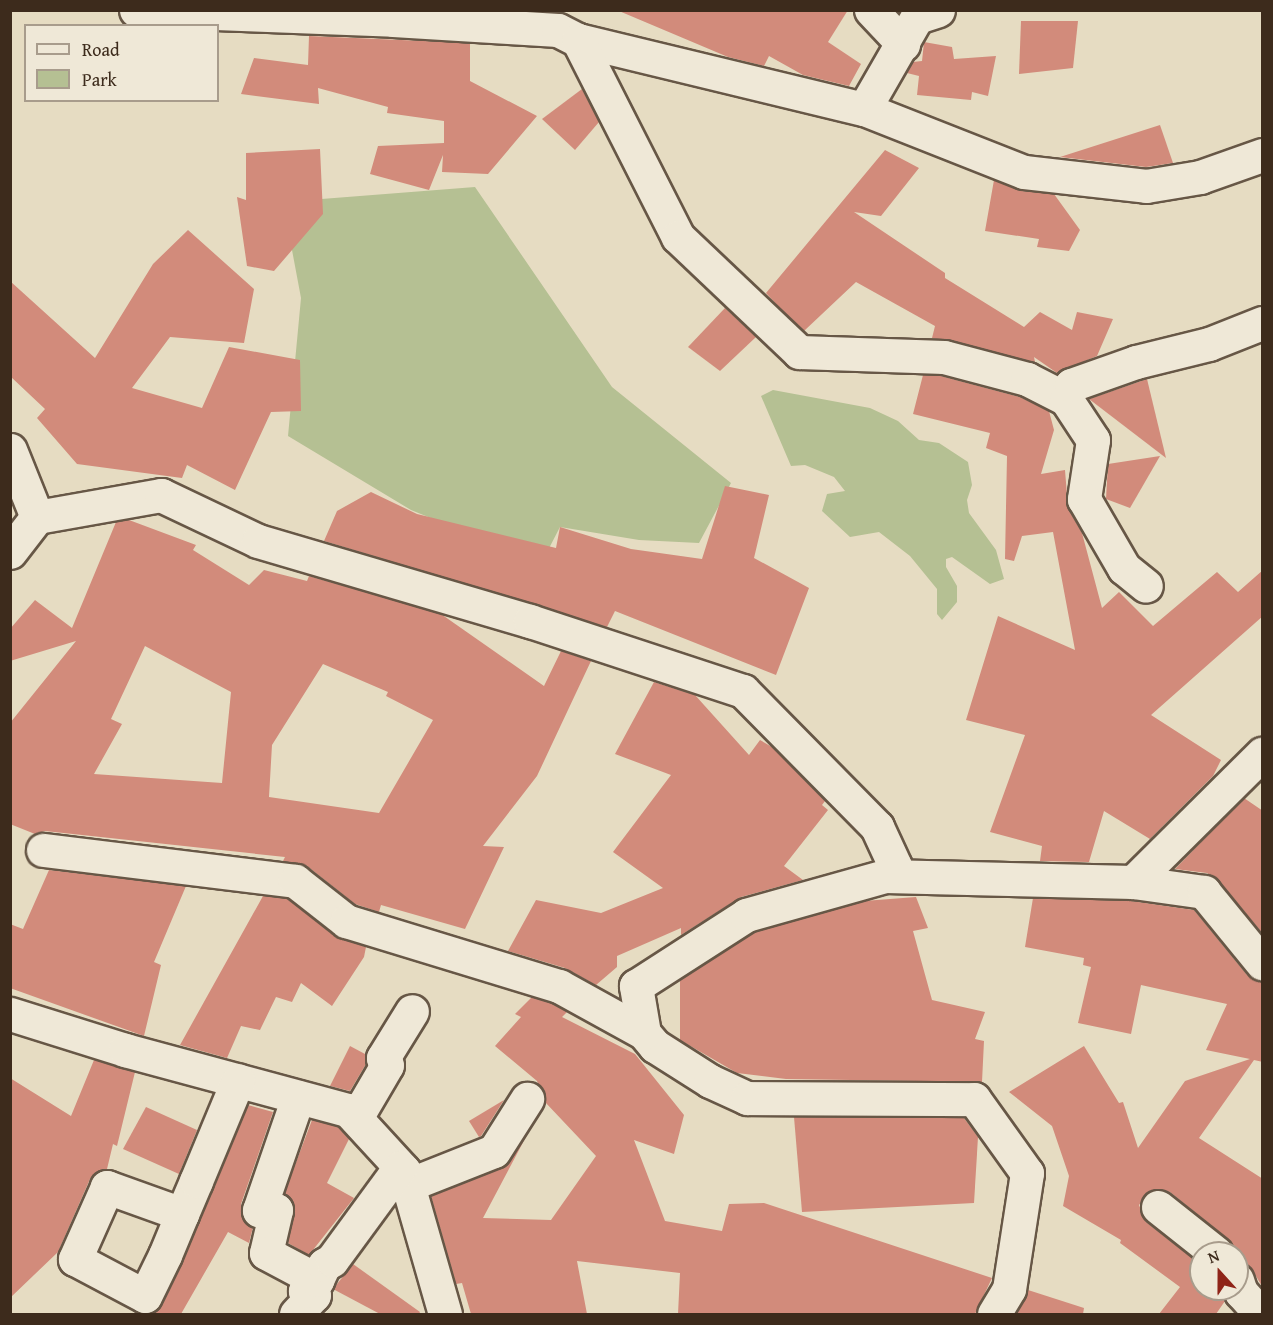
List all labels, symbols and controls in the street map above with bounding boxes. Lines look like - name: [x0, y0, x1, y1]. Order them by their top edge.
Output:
- legend: [24, 24, 219, 102]
- text: Road: [82, 36, 120, 63]
- text: Park: [82, 66, 117, 93]
- north arrow: [1189, 1241, 1249, 1301]
- text: N: [1204, 1243, 1223, 1269]

